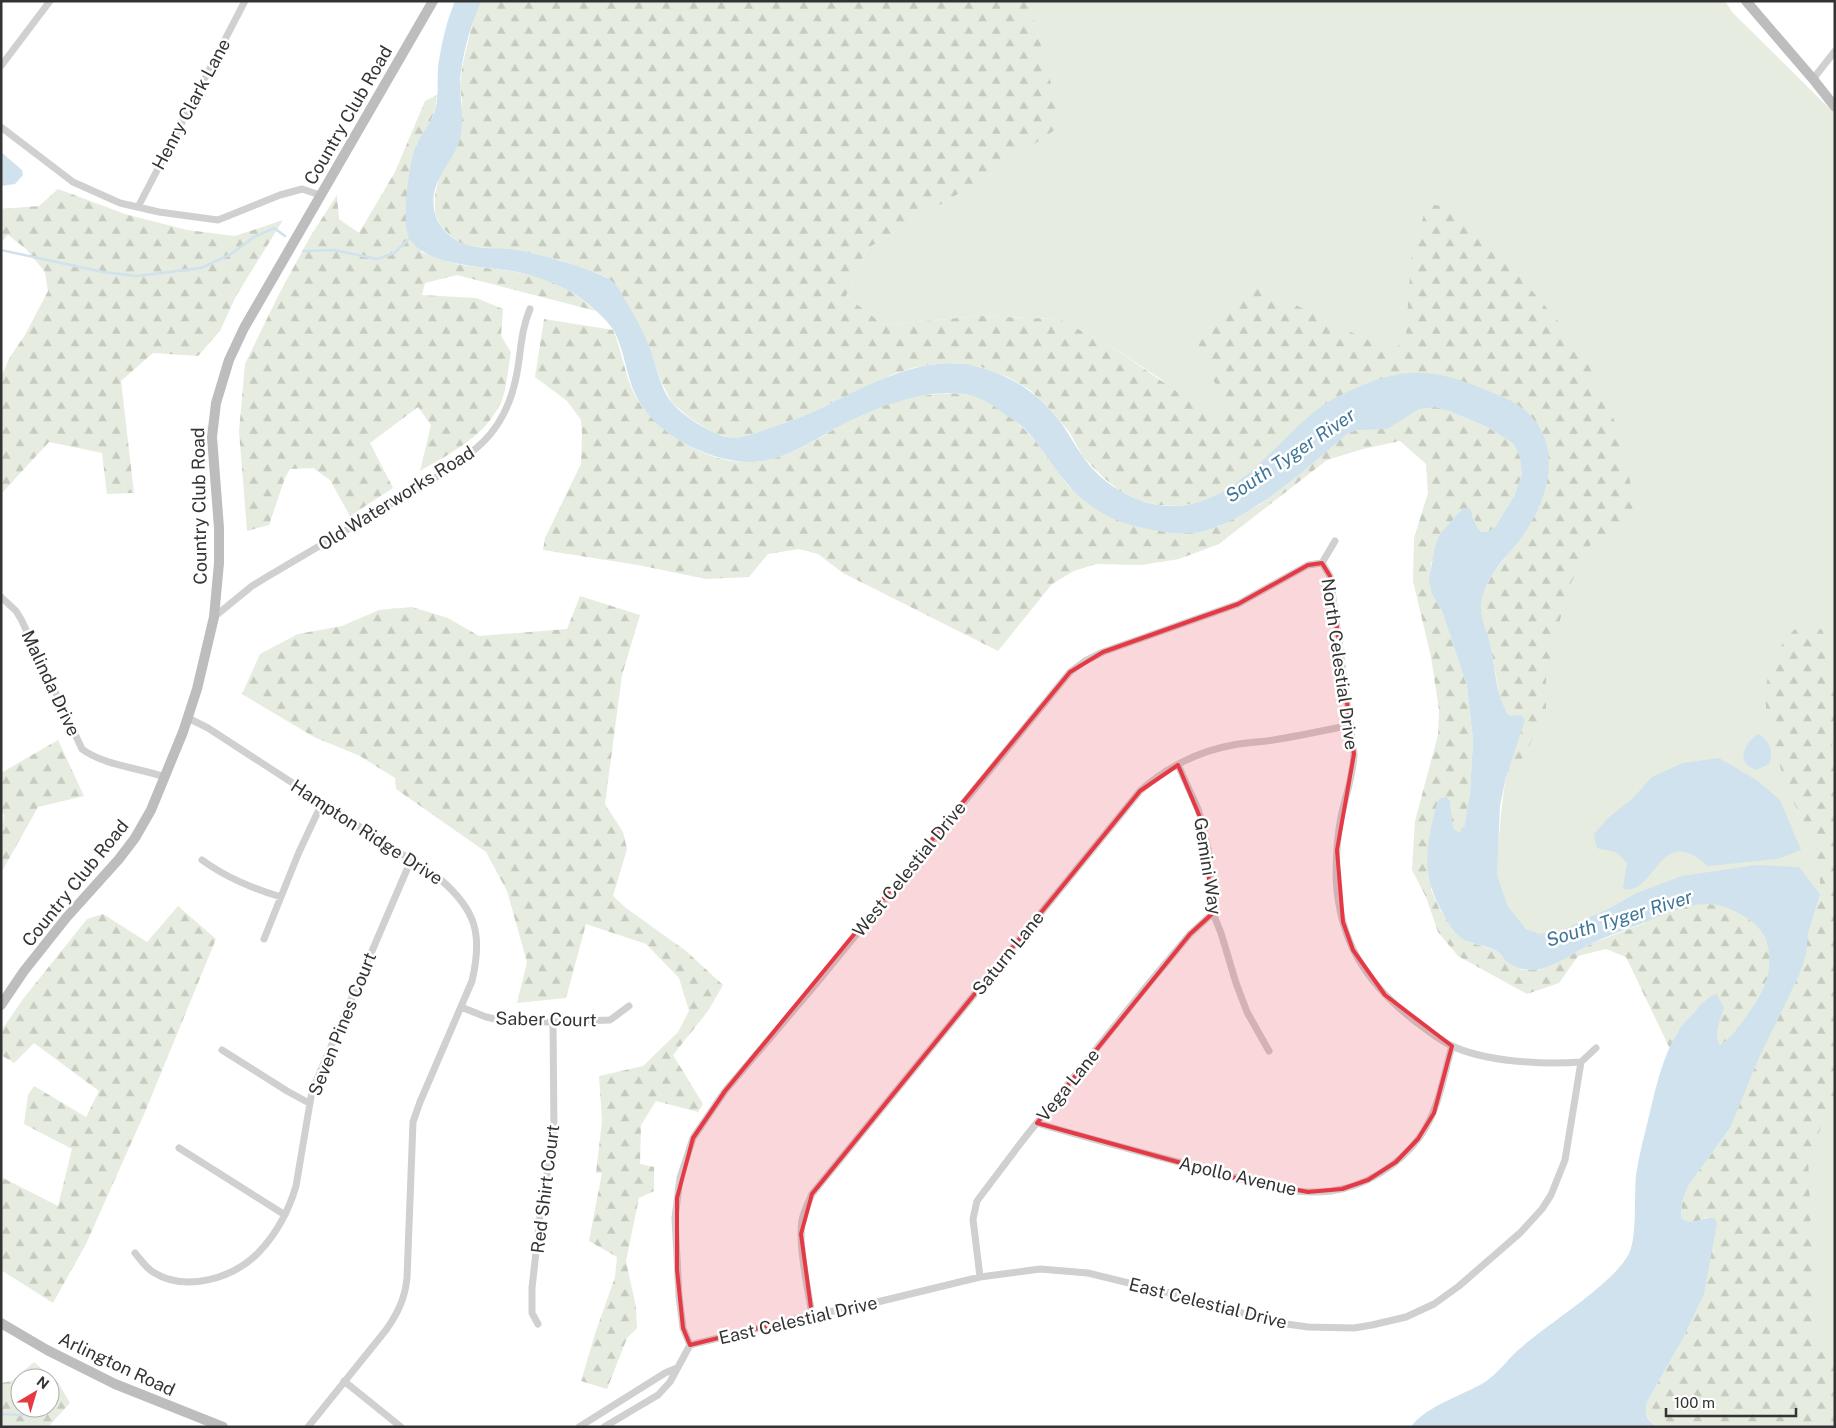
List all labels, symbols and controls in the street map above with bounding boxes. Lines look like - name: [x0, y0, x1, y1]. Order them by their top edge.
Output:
- street label: Henry Clark Lane: [148, 35, 234, 173]
- street label: Country Club Road: [300, 42, 396, 188]
- water label: South Tyger River: [1221, 403, 1360, 507]
- street label: Country Club Road: [187, 427, 211, 585]
- street label: Old Waterworks Road: [314, 441, 478, 555]
- street label: North Celestial Drive: [1318, 577, 1362, 751]
- street label: Malinda Drive: [17, 627, 85, 739]
- street label: Hampton Ridge Drive: [287, 775, 447, 889]
- street label: West Celestial Drive: [848, 797, 970, 941]
- street label: Country Club Road: [17, 815, 133, 951]
- street label: Gemini Way: [1190, 816, 1226, 916]
- water label: South Tyger River: [1543, 885, 1696, 951]
- street label: Saturn Lane: [968, 907, 1048, 999]
- street label: Seven Pines Court: [304, 949, 380, 1099]
- street label: Saber Court: [495, 1008, 597, 1030]
- street label: Vega Lane: [1032, 1044, 1104, 1126]
- street label: Red Shirt Court: [527, 1124, 563, 1254]
- street label: Apollo Avenue: [1177, 1152, 1299, 1200]
- street label: East Celestial Drive: [1127, 1273, 1289, 1333]
- street label: East Celestial Drive: [717, 1292, 879, 1348]
- street label: Arlington Road: [56, 1328, 178, 1400]
- north arrow: [10, 1368, 60, 1418]
- text: N: [34, 1373, 52, 1392]
- scale bar: [1666, 1386, 1796, 1418]
- text: 100 m: [1674, 1394, 1715, 1411]

